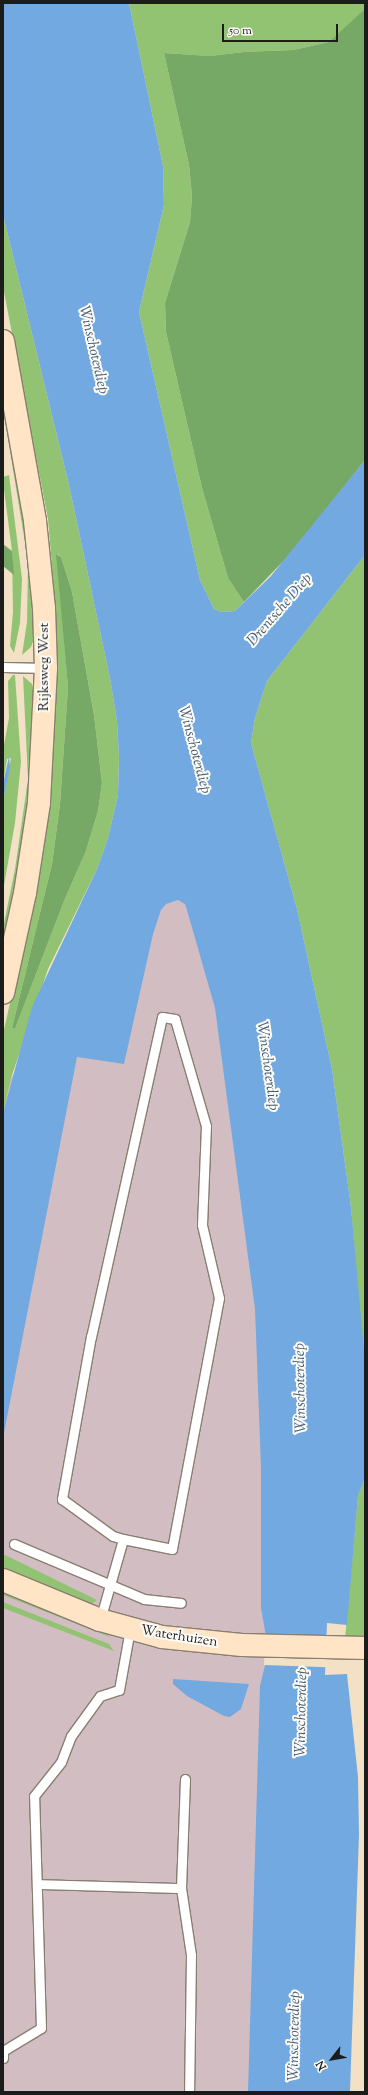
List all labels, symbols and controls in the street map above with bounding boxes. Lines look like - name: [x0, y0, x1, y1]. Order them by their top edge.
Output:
- scale bar: [224, 16, 340, 42]
- text: 50 m: [229, 22, 252, 40]
- water label: Winschoterdiep: [74, 304, 112, 396]
- water label: Drentsche Diep: [244, 570, 316, 650]
- street label: Rijksweg West: [37, 623, 53, 711]
- water label: Winschoterdiep: [174, 704, 214, 796]
- water label: Winschoterdiep: [252, 1020, 282, 1112]
- water label: Winschoterdiep: [291, 1343, 311, 1433]
- street label: Waterhuizen: [139, 1623, 219, 1651]
- water label: Winschoterdiep: [292, 1667, 312, 1757]
- water label: Winschoterdiep: [285, 1991, 305, 2081]
- north arrow: [312, 2039, 352, 2079]
- text: N: [313, 2057, 331, 2073]

